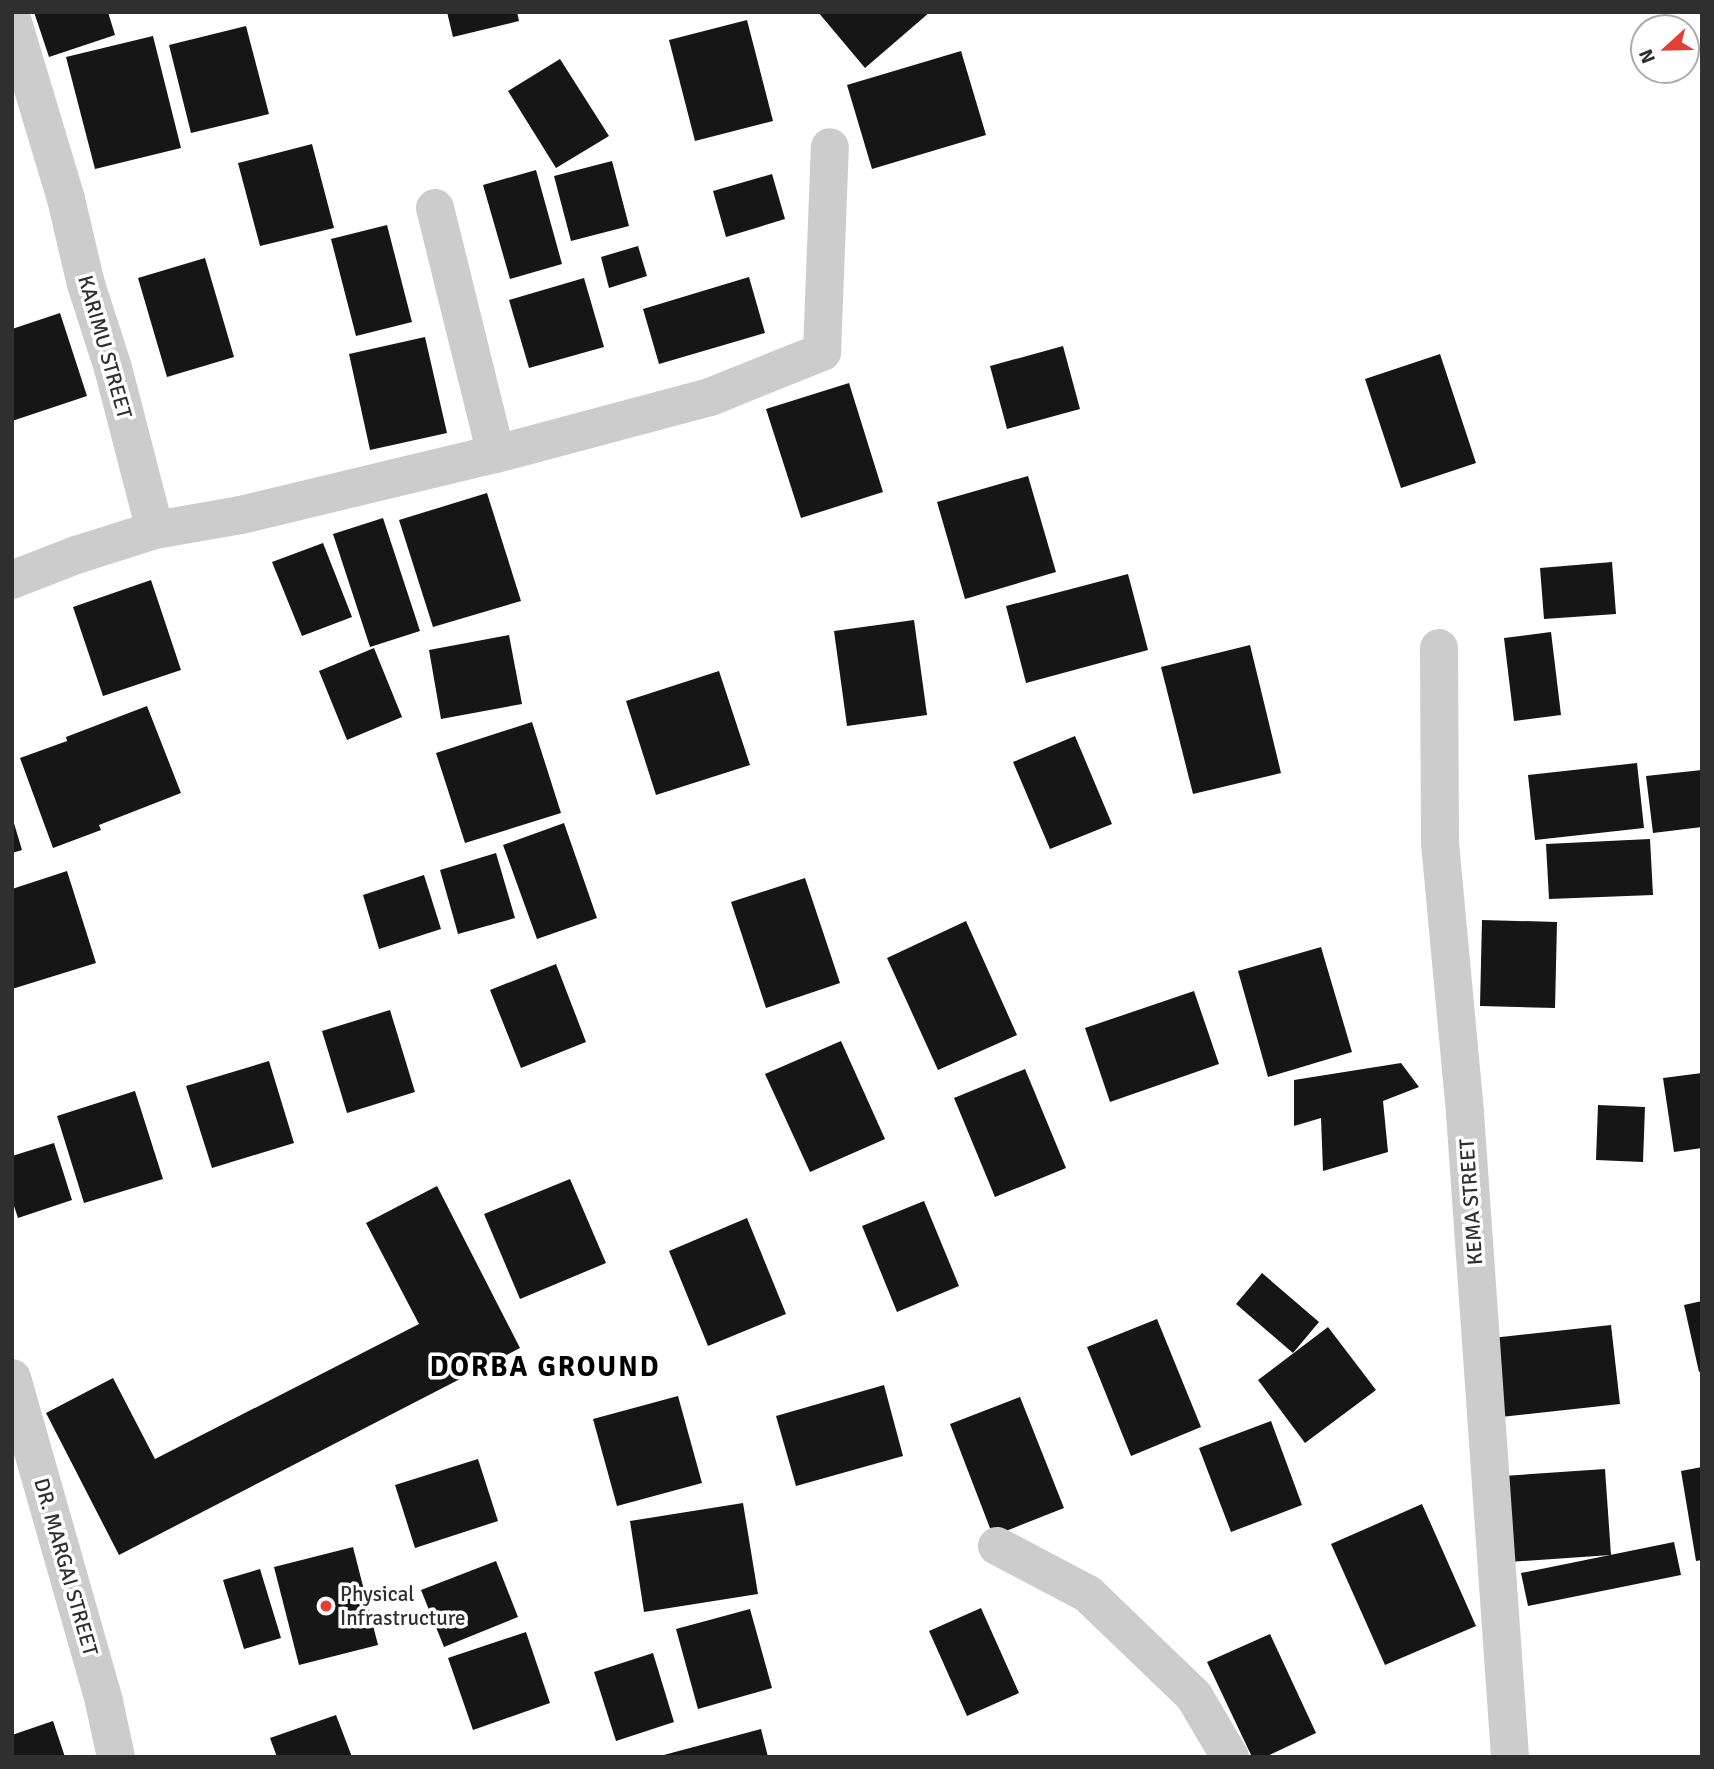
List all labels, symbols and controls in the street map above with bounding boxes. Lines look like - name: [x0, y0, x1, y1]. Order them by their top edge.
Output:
- north arrow: [1630, 14, 1700, 84]
- text: N: [1634, 45, 1661, 67]
- street label: KARIMU STREET: [73, 272, 137, 422]
- street label: KEMA STREET: [1454, 1138, 1488, 1266]
- district label: DORBA GROUND: [431, 1350, 659, 1384]
- street label: DR. MARGAI STREET: [29, 1475, 103, 1659]
- place label: Physical Infrastructure: [340, 1581, 466, 1631]
- marker: Physical Infrastructure: [318, 1598, 334, 1614]

